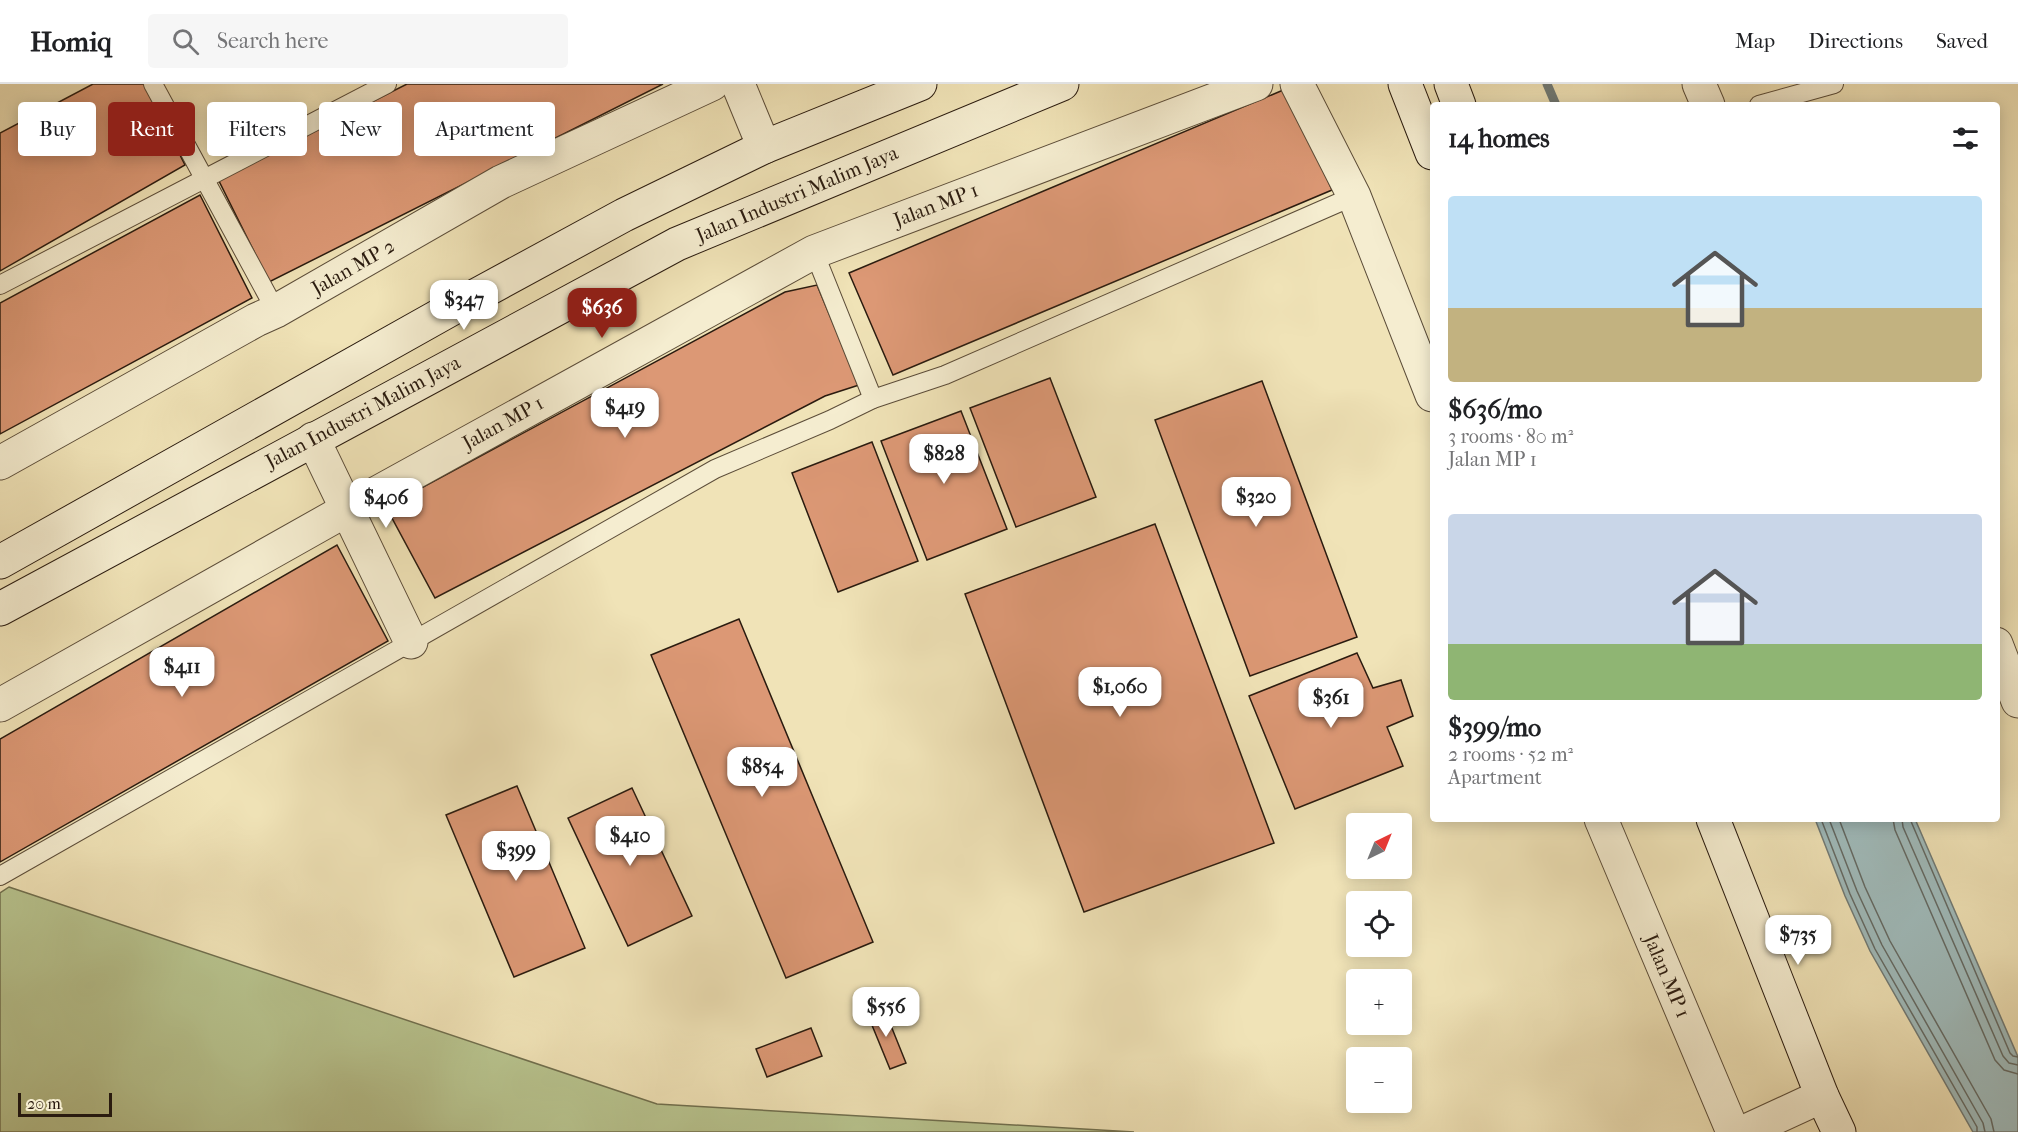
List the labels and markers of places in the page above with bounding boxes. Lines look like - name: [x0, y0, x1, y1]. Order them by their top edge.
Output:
- pin: $347: [428, 280, 500, 331]
- pin: $636: [566, 288, 638, 339]
- pin: $419: [589, 388, 661, 439]
- pin: $828: [908, 434, 980, 485]
- pin: $320: [1220, 477, 1292, 528]
- pin: $406: [350, 478, 422, 529]
- pin: $411: [146, 647, 218, 698]
- pin: $1,060: [1071, 667, 1169, 718]
- pin: $361: [1295, 678, 1367, 729]
- pin: $854: [726, 747, 798, 798]
- pin: $410: [594, 816, 666, 867]
- pin: $399: [480, 831, 552, 882]
- pin: $735: [1762, 915, 1834, 966]
- pin: $556: [850, 987, 922, 1038]

